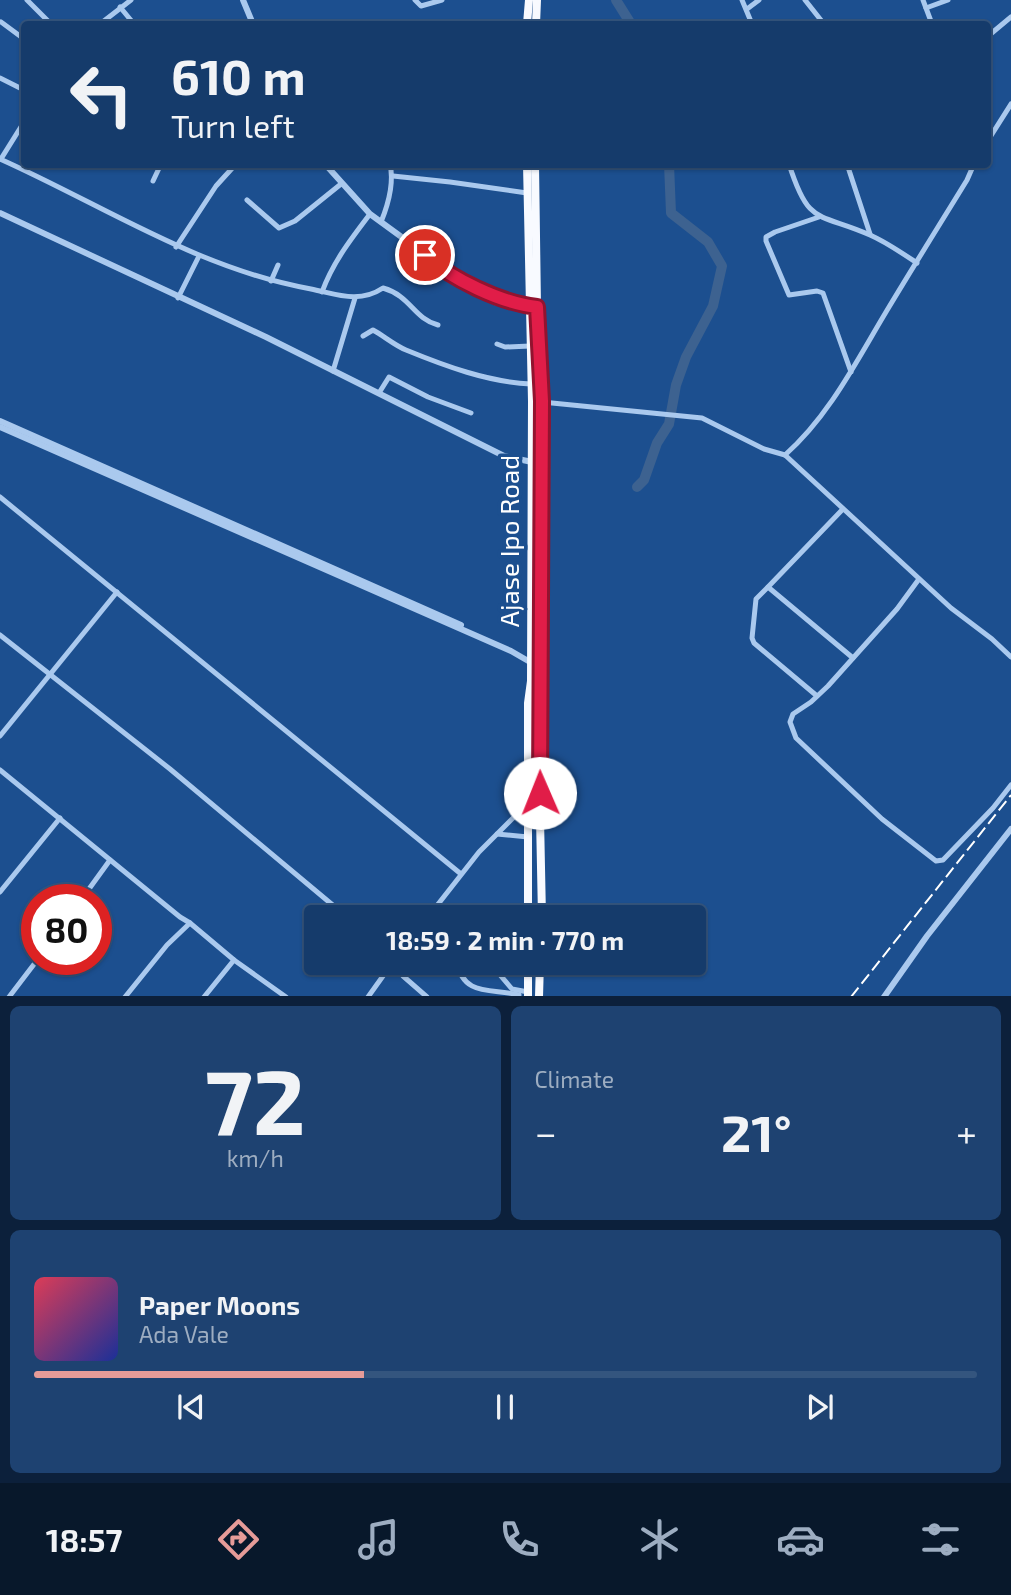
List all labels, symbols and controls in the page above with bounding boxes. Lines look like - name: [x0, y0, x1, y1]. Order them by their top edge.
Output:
- text: 610 m: [171, 46, 306, 105]
- icon: left: [56, 49, 147, 140]
- text: Turn left: [171, 106, 295, 144]
- pin: [395, 225, 455, 285]
- icon: arrive: [406, 236, 444, 274]
- street label: Ajase Ipo Road: [493, 455, 524, 627]
- position arrow: [503, 756, 577, 830]
- speed limit sign: 80: [21, 884, 112, 975]
- text: 18:59 · 2 min · 770 m: [386, 924, 624, 955]
- text: 72: [205, 1044, 306, 1153]
- text: Climate: [535, 1065, 614, 1093]
- text: 21°: [721, 1100, 792, 1162]
- text: −: [535, 1109, 557, 1155]
- text: +: [956, 1109, 977, 1155]
- text: km/h: [227, 1144, 284, 1172]
- text: Paper Moons: [139, 1289, 300, 1320]
- text: Ada Vale: [139, 1320, 229, 1348]
- icon: previous: [172, 1388, 210, 1426]
- icon: pause: [486, 1388, 524, 1426]
- icon: next: [801, 1388, 839, 1426]
- icon: directions: [214, 1515, 263, 1564]
- icon: music: [354, 1515, 403, 1564]
- icon: phone: [495, 1515, 544, 1564]
- icon: climate: [635, 1515, 684, 1564]
- icon: car: [776, 1515, 825, 1564]
- icon: filters: [916, 1515, 965, 1564]
- text: 18:57: [46, 1520, 122, 1558]

